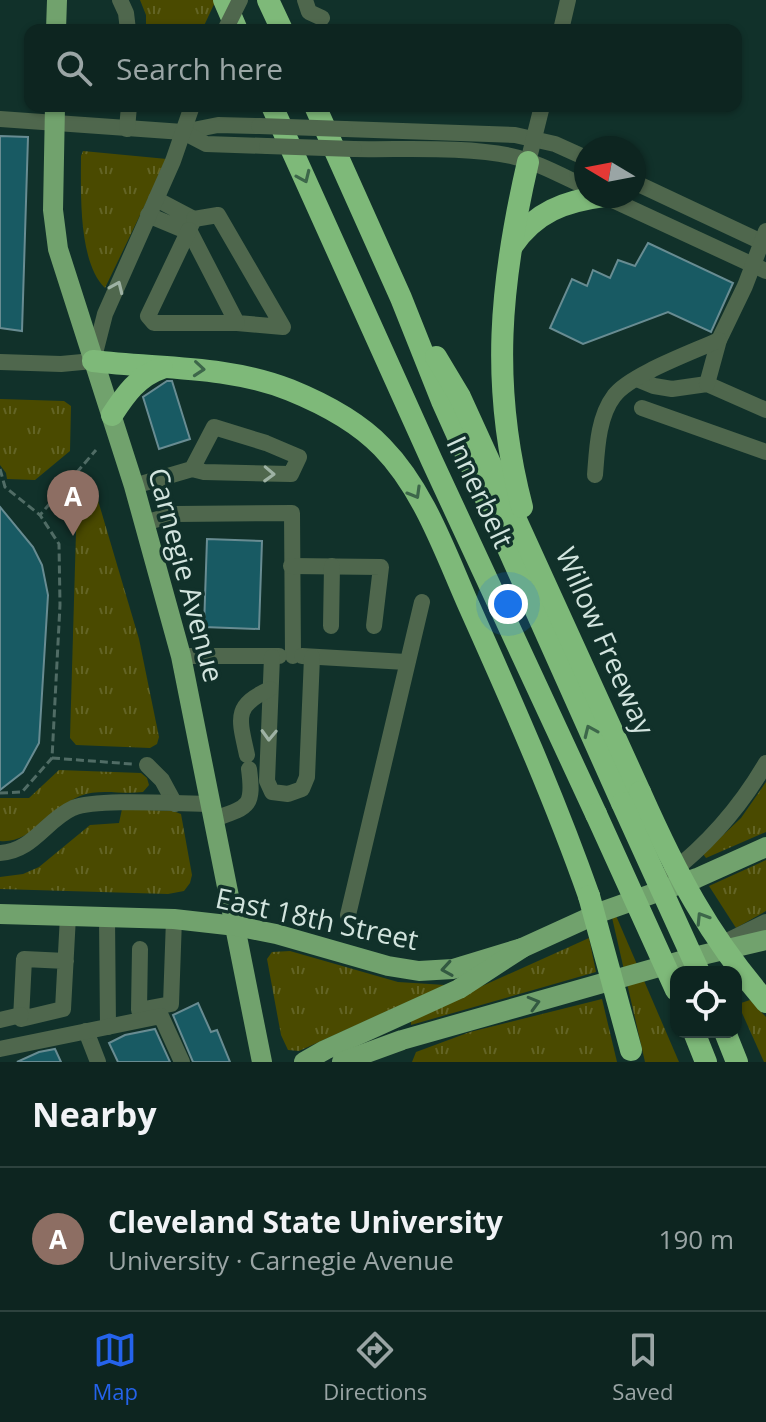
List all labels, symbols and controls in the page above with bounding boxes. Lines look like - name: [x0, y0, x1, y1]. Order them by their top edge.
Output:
- search box: [24, 24, 742, 112]
- icon: search: [52, 46, 96, 90]
- text: Search here: [116, 48, 283, 89]
- north arrow: [574, 136, 646, 208]
- one-way arrow: [294, 169, 310, 183]
- one-way arrow: [107, 281, 123, 295]
- one-way arrow: [192, 361, 205, 378]
- street label: Innerbelt: [438, 430, 523, 554]
- street label: Carnegie Avenue: [140, 463, 234, 686]
- one-way arrow: [263, 465, 276, 482]
- pin: A: [47, 470, 99, 536]
- one-way arrow: [405, 484, 421, 499]
- street label: Willow Freeway: [548, 541, 665, 741]
- your location: [488, 584, 528, 624]
- one-way arrow: [584, 725, 600, 740]
- one-way arrow: [260, 729, 277, 742]
- street label: East 18th Street: [212, 878, 422, 958]
- one-way arrow: [696, 912, 712, 927]
- one-way arrow: [441, 960, 454, 977]
- map controls: [670, 966, 742, 1038]
- button: locate: [670, 966, 742, 1038]
- one-way arrow: [526, 996, 540, 1012]
- text: Nearby: [32, 1091, 157, 1137]
- text: Cleveland State University: [108, 1201, 503, 1242]
- text: A: [49, 1221, 67, 1257]
- text: 190 m: [659, 1221, 734, 1257]
- text: University · Carnegie Avenue: [108, 1242, 454, 1278]
- tab: Map: [93, 1328, 138, 1406]
- tab: Directions: [323, 1328, 427, 1406]
- tab: Saved: [612, 1328, 673, 1406]

